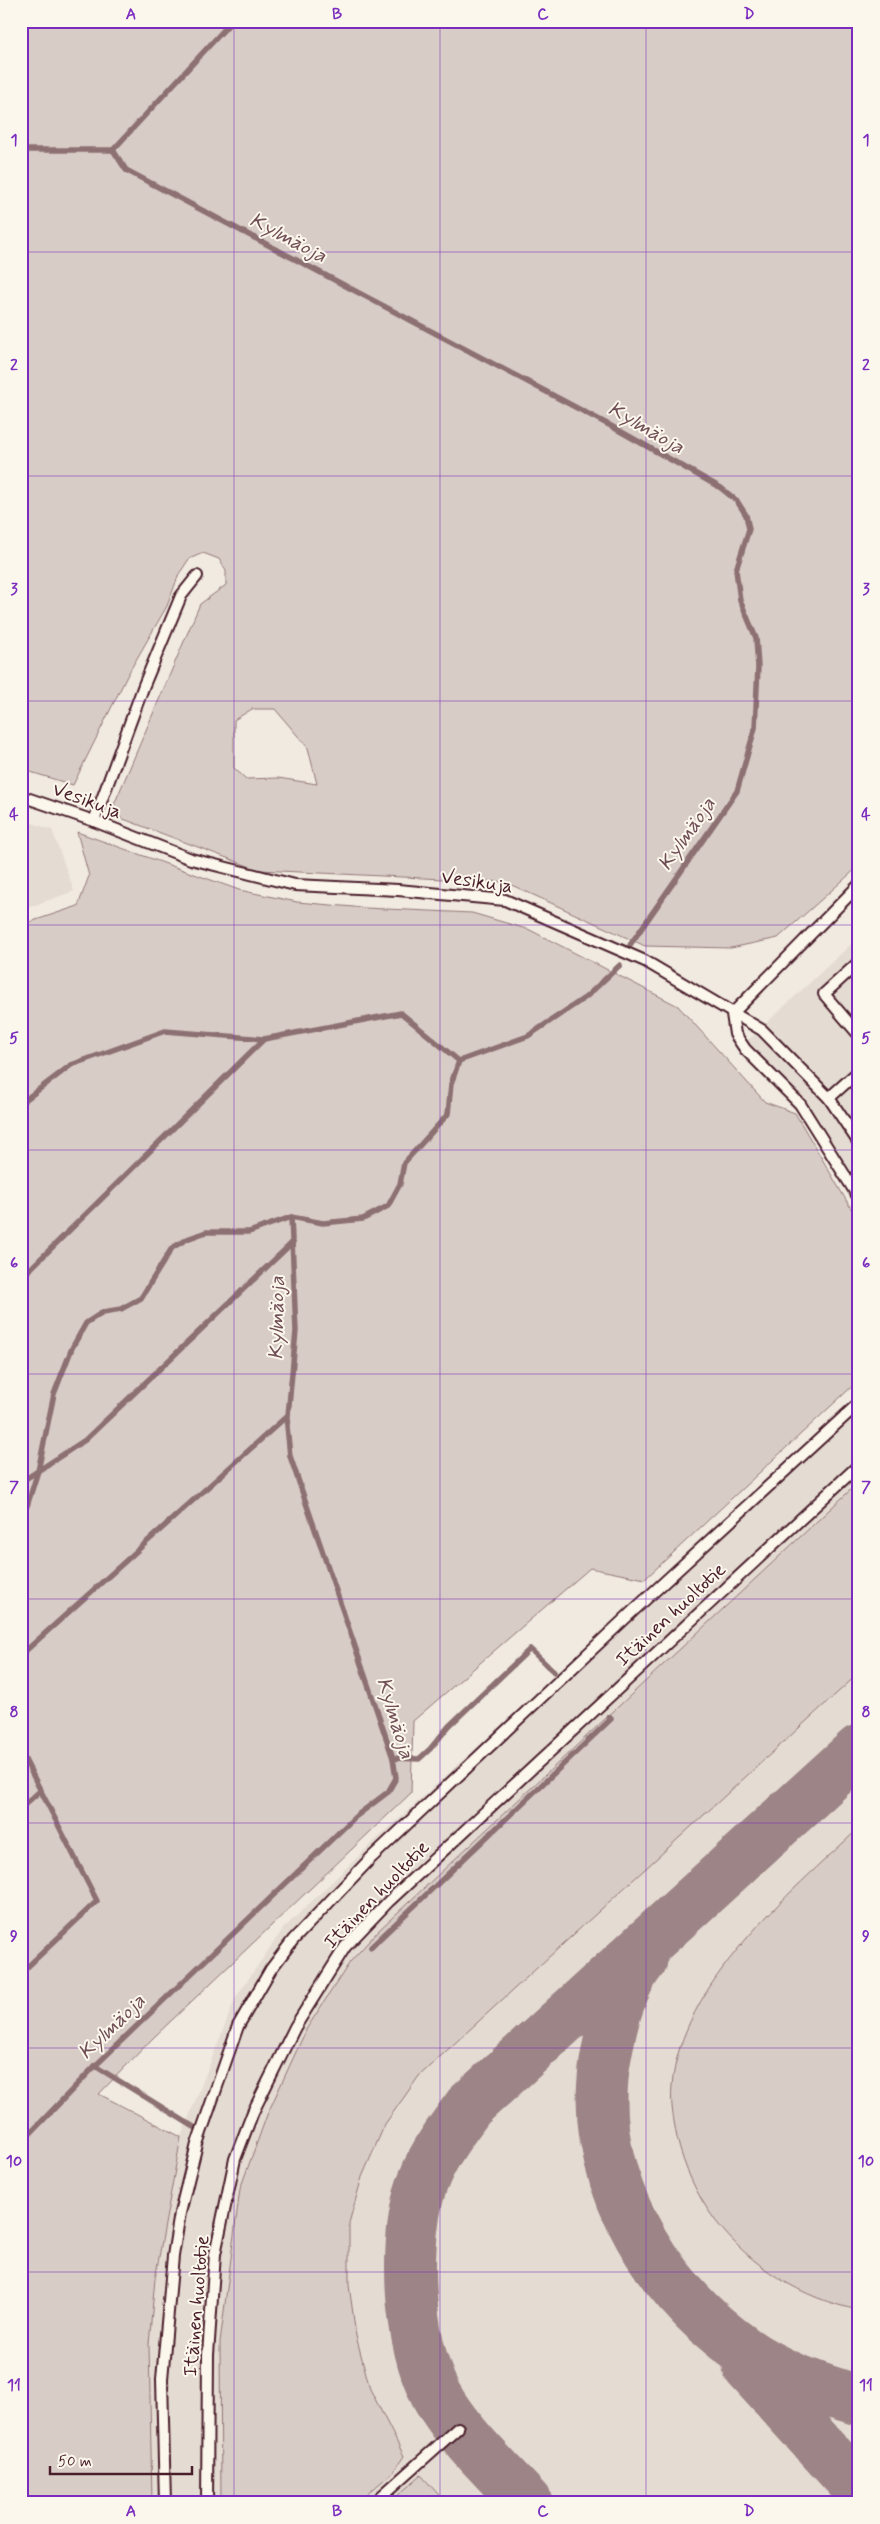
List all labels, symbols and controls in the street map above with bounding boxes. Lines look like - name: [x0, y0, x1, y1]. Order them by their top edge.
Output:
- text: A: [126, 4, 136, 25]
- text: B: [332, 4, 342, 25]
- text: C: [537, 4, 549, 25]
- text: D: [743, 4, 755, 25]
- text: 1: [10, 130, 18, 151]
- text: 1: [862, 130, 870, 151]
- water label: Kylmäoja: [245, 206, 331, 270]
- text: 2: [10, 355, 18, 376]
- text: 2: [862, 355, 870, 376]
- water label: Kylmäoja: [603, 395, 689, 461]
- text: 3: [10, 579, 18, 600]
- text: 3: [862, 579, 870, 600]
- street label: Vesikuja: [48, 776, 126, 826]
- water label: Kylmäoja: [652, 792, 722, 876]
- text: 4: [9, 804, 19, 825]
- text: 4: [861, 804, 871, 825]
- street label: Vesikuja: [439, 864, 515, 900]
- text: 5: [9, 1028, 19, 1049]
- text: 5: [861, 1028, 871, 1049]
- text: 6: [10, 1253, 18, 1274]
- text: 6: [862, 1253, 870, 1274]
- water label: Kylmäoja: [262, 1276, 292, 1360]
- text: 7: [9, 1477, 19, 1498]
- text: 7: [861, 1477, 871, 1498]
- street label: Itäinen huoltotie: [610, 1557, 732, 1673]
- water label: Kylmäoja: [369, 1674, 421, 1762]
- text: 8: [9, 1702, 19, 1723]
- text: 8: [861, 1702, 871, 1723]
- street label: Itäinen huoltotie: [318, 1835, 436, 1955]
- text: 9: [10, 1926, 18, 1947]
- text: 9: [862, 1926, 870, 1947]
- water label: Kylmäoja: [72, 1988, 152, 2066]
- text: 10: [6, 2151, 22, 2172]
- text: 10: [858, 2151, 874, 2172]
- street label: Itäinen huoltotie: [177, 2234, 217, 2378]
- text: 11: [7, 2375, 21, 2396]
- text: 11: [859, 2375, 873, 2396]
- scale bar: [50, 2444, 192, 2476]
- text: 50 m: [58, 2452, 92, 2472]
- text: A: [126, 2501, 136, 2522]
- text: B: [332, 2501, 342, 2522]
- text: C: [537, 2501, 549, 2522]
- text: D: [743, 2501, 755, 2522]

